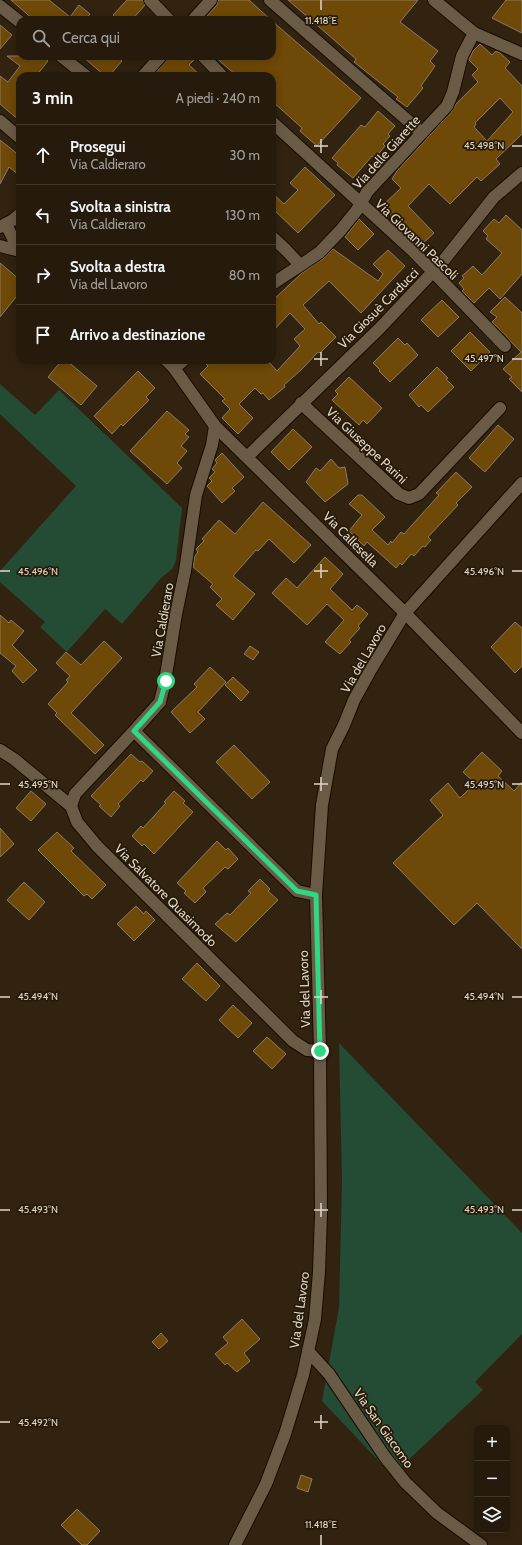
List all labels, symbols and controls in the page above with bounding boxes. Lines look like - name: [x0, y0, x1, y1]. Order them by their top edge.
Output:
- text: 11.418°E: [305, 14, 338, 27]
- search box: [16, 16, 276, 60]
- icon: search: [30, 27, 52, 49]
- text: Cerca qui: [62, 29, 120, 47]
- text: 3 min: [32, 88, 73, 108]
- text: A piedi · 240 m: [176, 90, 260, 106]
- street label: Via delle Giarette: [349, 112, 423, 192]
- text: Prosegui: [70, 138, 126, 156]
- text: 45.498°N: [464, 139, 504, 152]
- icon: ahead: [32, 144, 54, 166]
- text: 30 m: [230, 147, 260, 163]
- text: Via Caldieraro: [70, 156, 146, 172]
- street label: Via Giovanni Pascoli: [372, 195, 462, 283]
- text: Svolta a sinistra: [70, 198, 171, 216]
- icon: left: [32, 204, 54, 226]
- text: 130 m: [225, 207, 260, 223]
- text: Via Caldieraro: [70, 216, 146, 232]
- text: Svolta a destra: [70, 258, 165, 276]
- icon: right: [32, 264, 54, 286]
- street label: Via Giosuè Carducci: [334, 264, 422, 352]
- text: 80 m: [229, 267, 260, 283]
- text: Via del Lavoro: [70, 276, 147, 292]
- icon: arrive: [32, 324, 54, 346]
- text: Arrivo a destinazione: [70, 326, 205, 344]
- text: 45.497°N: [464, 352, 504, 365]
- street label: Via Giuseppe Parini: [323, 403, 411, 487]
- street label: Via Callesella: [320, 508, 383, 571]
- text: 45.496°N: [18, 565, 58, 578]
- text: 45.496°N: [464, 565, 504, 578]
- street label: Via Caldieraro: [148, 581, 176, 659]
- street label: Via del Lavoro: [337, 621, 389, 695]
- route start: [157, 672, 175, 690]
- text: 45.495°N: [18, 778, 58, 791]
- text: 45.495°N: [464, 778, 504, 791]
- street label: Via Salvatore Quasimodo: [111, 840, 221, 950]
- street label: Via del Lavoro: [295, 950, 313, 1028]
- text: 45.494°N: [18, 990, 58, 1003]
- text: 45.494°N: [464, 990, 504, 1003]
- route end: [311, 1042, 329, 1060]
- text: 45.493°N: [18, 1203, 58, 1216]
- text: 45.493°N: [464, 1203, 504, 1216]
- street label: Via del Lavoro: [286, 1271, 312, 1349]
- street label: Via San Giacomo: [351, 1385, 417, 1471]
- text: 45.492°N: [18, 1416, 58, 1429]
- map controls: [474, 1425, 510, 1533]
- button: +: [474, 1425, 510, 1461]
- button: −: [474, 1461, 510, 1497]
- button: layers: [474, 1497, 510, 1533]
- text: 11.418°E: [305, 1518, 338, 1531]

